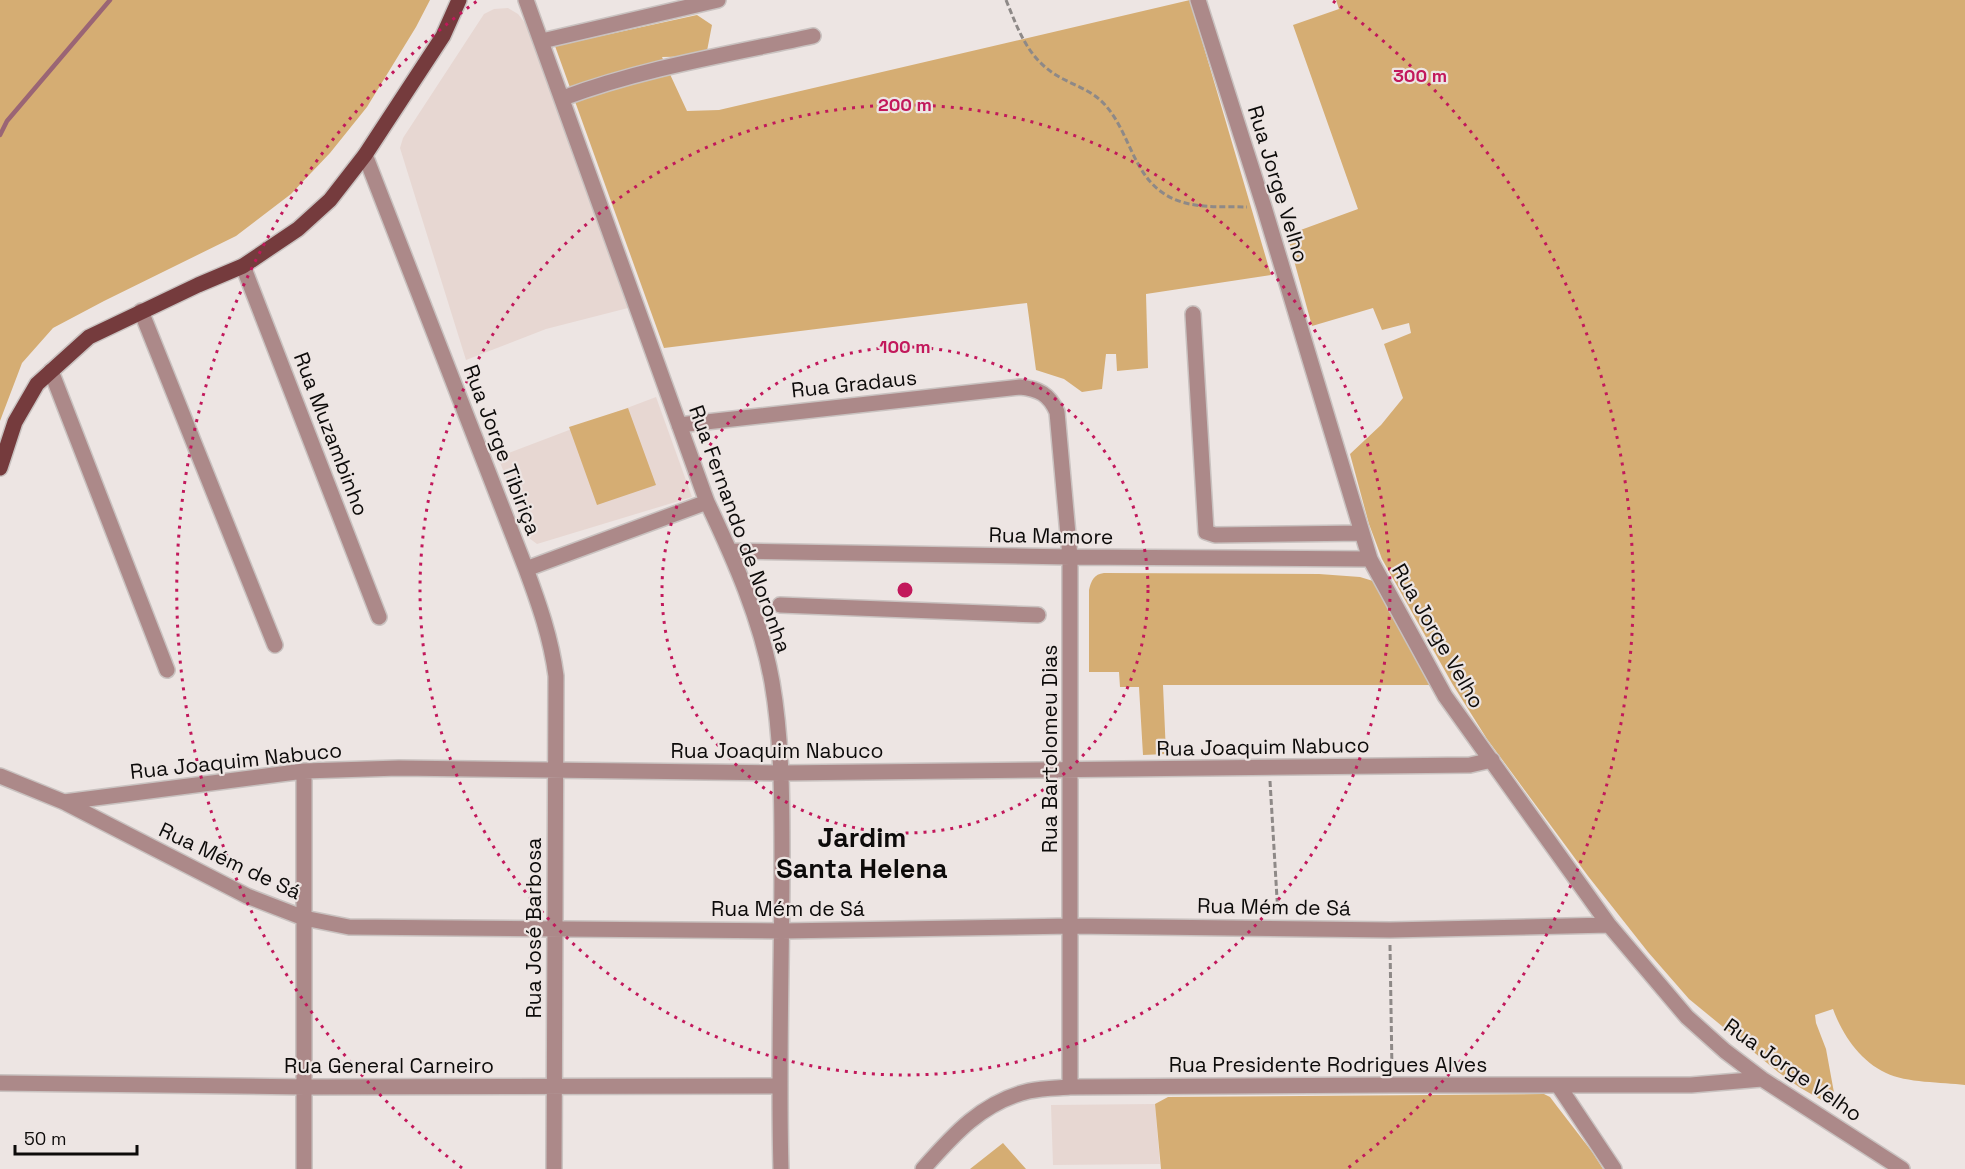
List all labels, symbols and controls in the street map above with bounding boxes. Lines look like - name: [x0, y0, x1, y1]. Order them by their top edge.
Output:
- text: 300 m: [1393, 64, 1447, 87]
- text: 200 m: [878, 93, 932, 116]
- street label: Rua Jorge Velho: [1242, 102, 1315, 266]
- text: 100 m: [879, 335, 931, 358]
- street label: Rua Muzambinho: [288, 348, 375, 519]
- street label: Rua Jorge Tibiriça: [458, 361, 547, 539]
- street label: Rua Gradaus: [790, 363, 918, 404]
- street label: Rua Fernando de Noronha: [683, 401, 798, 656]
- street label: Rua Mamore: [988, 521, 1114, 550]
- street label: Rua Jorge Velho: [1386, 559, 1491, 713]
- centre of rings: [895, 580, 915, 600]
- street label: Rua Bartolomeu Dias: [1036, 645, 1063, 853]
- street label: Rua Joaquim Nabuco: [1156, 731, 1370, 762]
- street label: Rua Joaquim Nabuco: [129, 736, 343, 785]
- street label: Rua Joaquim Nabuco: [670, 737, 884, 764]
- street label: Rua Mém de Sá: [155, 816, 306, 905]
- district label: Jardim Santa Helena: [776, 820, 948, 886]
- street label: Rua José Barbosa: [520, 838, 547, 1018]
- street label: Rua Mém de Sá: [1197, 892, 1351, 921]
- street label: Rua Mém de Sá: [711, 895, 865, 922]
- street label: Rua Jorge Velho: [1719, 1012, 1868, 1127]
- street label: Rua Presidente Rodrigues Alves: [1169, 1051, 1487, 1078]
- street label: Rua General Carneiro: [284, 1052, 494, 1079]
- scale bar: [15, 1118, 136, 1156]
- text: 50 m: [24, 1127, 66, 1150]

